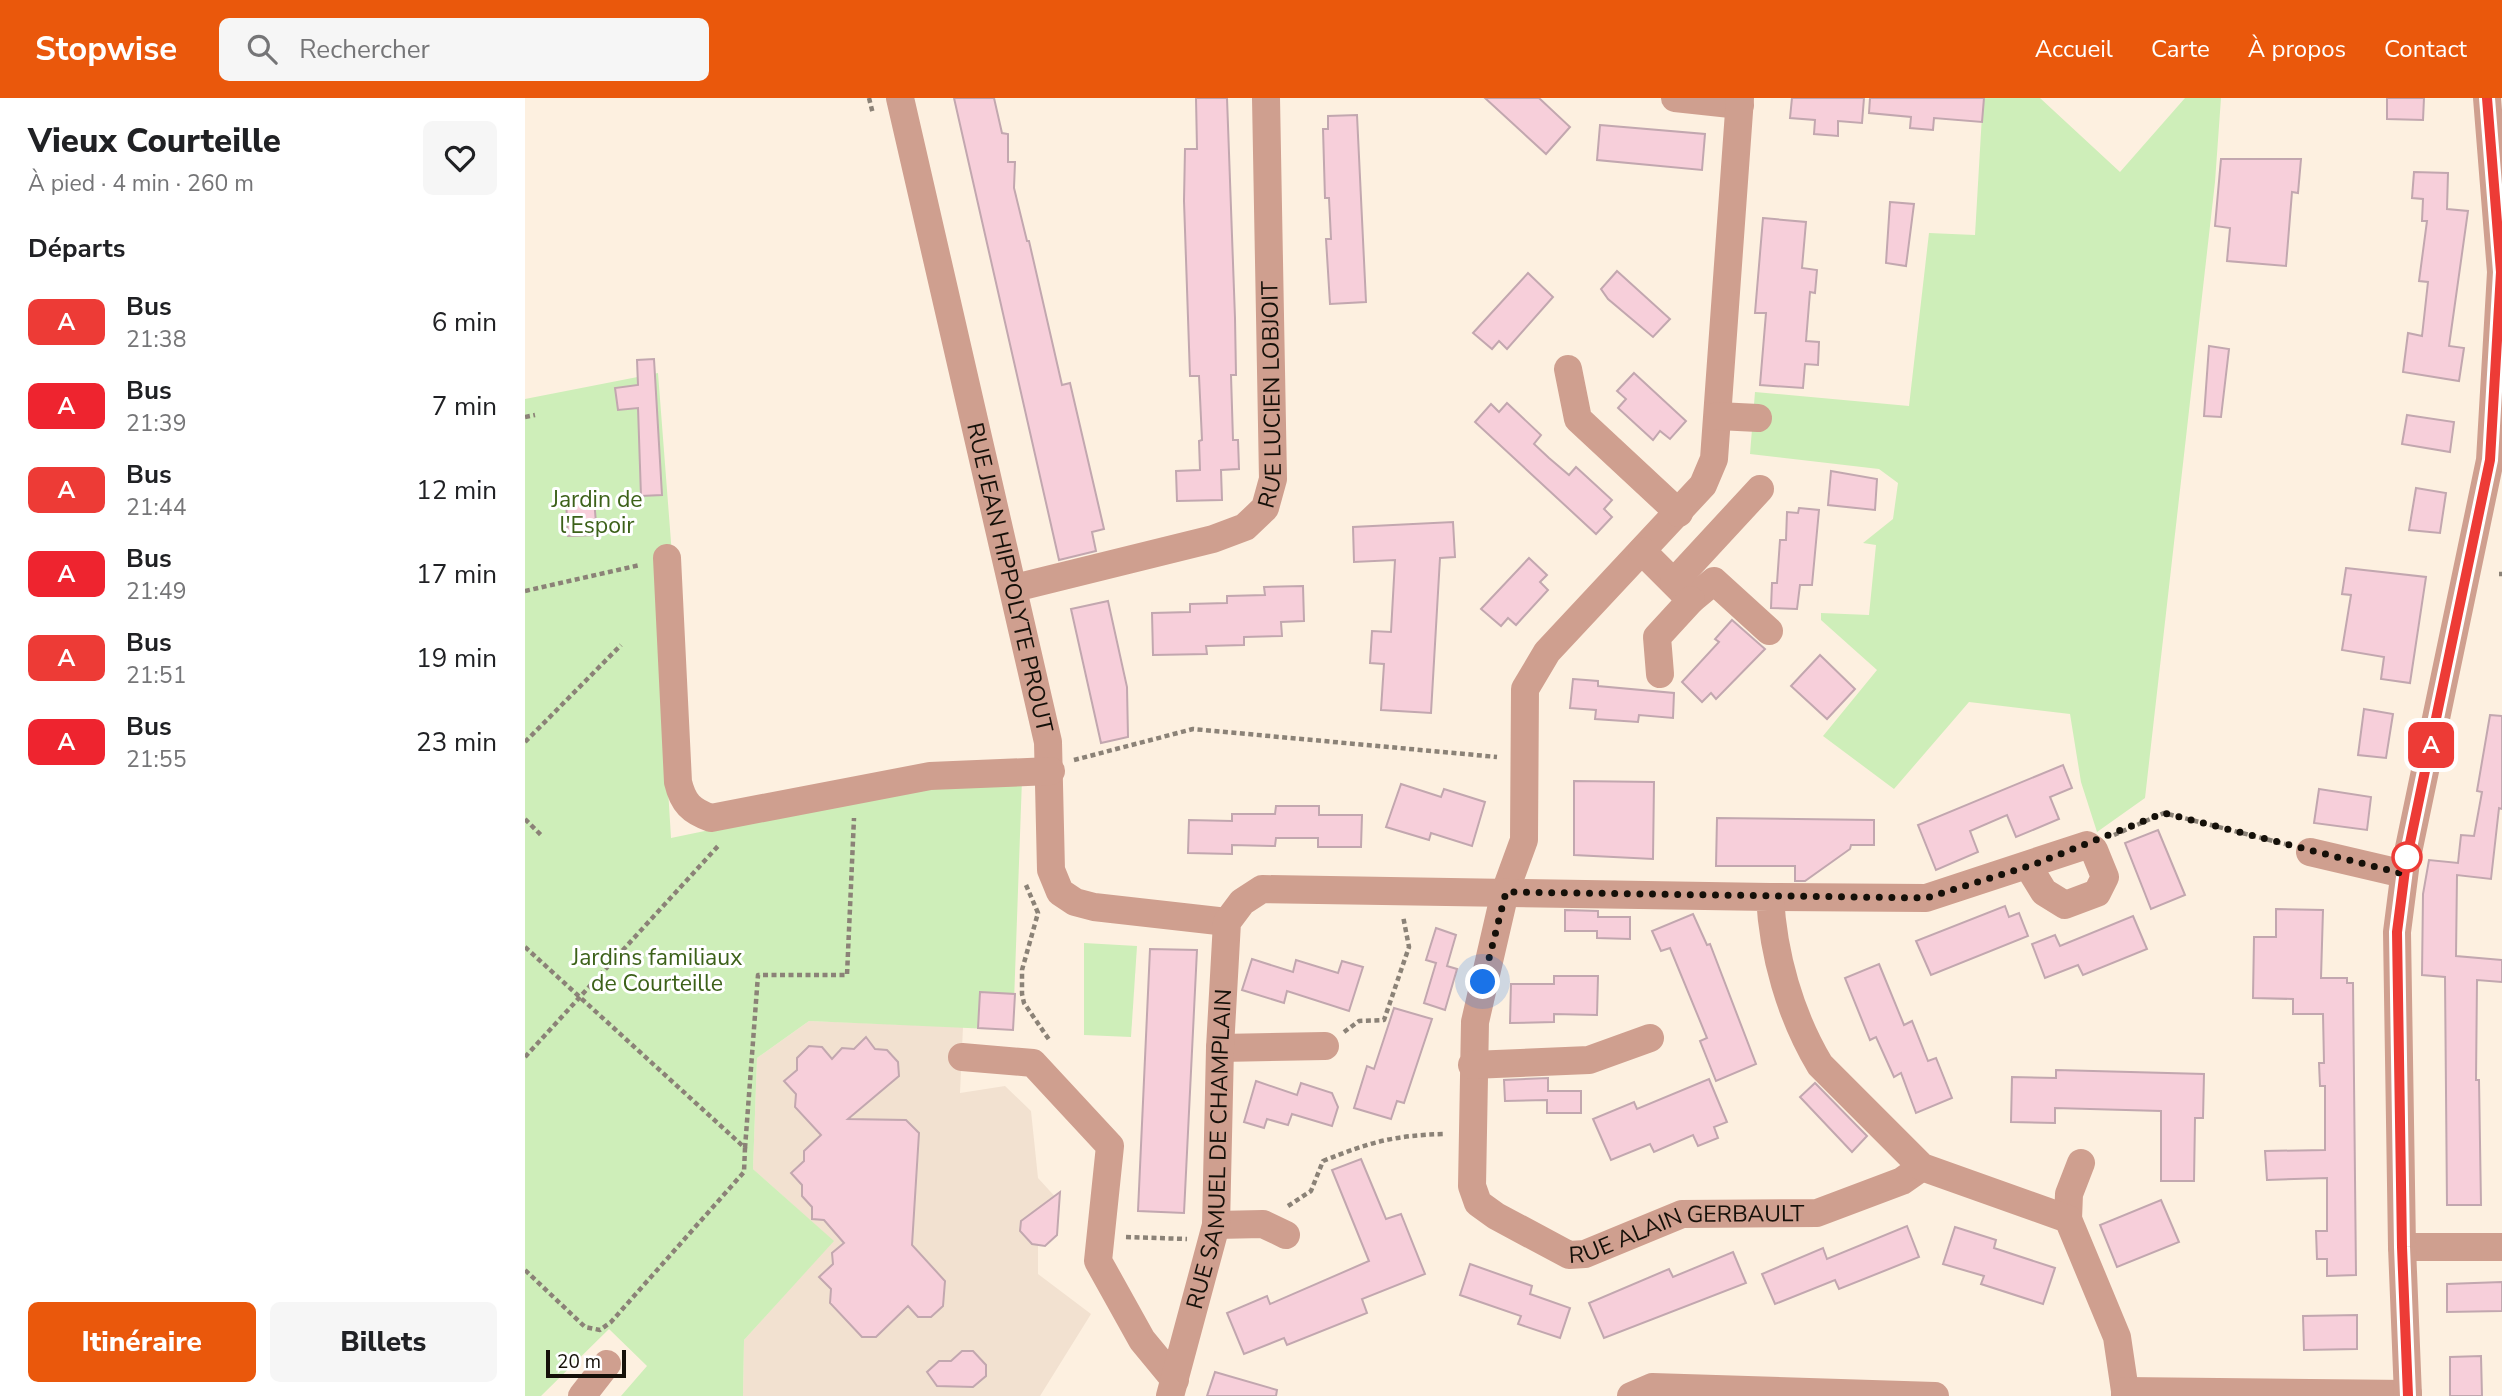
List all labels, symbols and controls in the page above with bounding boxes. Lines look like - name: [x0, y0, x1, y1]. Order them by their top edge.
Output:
- search box: [219, 18, 709, 81]
- text: Stopwise: [35, 27, 177, 72]
- icon: search: [243, 30, 281, 68]
- text: Rechercher: [299, 32, 430, 67]
- text: Accueil: [2035, 33, 2113, 65]
- text: Carte: [2151, 33, 2210, 65]
- text: À propos: [2248, 33, 2346, 65]
- text: Contact: [2384, 33, 2467, 65]
- text: Vieux Courteille: [28, 119, 281, 164]
- button: heart: [423, 121, 497, 195]
- text: À pied · 4 min · 260 m: [28, 168, 254, 199]
- text: Départs: [28, 231, 125, 266]
- street label: RUE LUCIEN LOBJOIT: [1250, 281, 1289, 512]
- text: Bus: [126, 289, 172, 324]
- text: 6 min: [432, 305, 497, 340]
- text: A: [58, 306, 75, 338]
- text: 21:38: [126, 324, 186, 355]
- text: Bus: [126, 373, 172, 408]
- text: 7 min: [432, 389, 497, 424]
- text: A: [58, 390, 75, 422]
- text: 21:39: [126, 408, 186, 439]
- street label: RUE JEAN HIPPOLYTE PROUT: [960, 420, 1061, 736]
- text: Bus: [126, 457, 172, 492]
- text: 12 min: [416, 473, 497, 508]
- text: A: [58, 474, 75, 506]
- park label: Jardin de l'Espoir: [550, 484, 643, 541]
- text: 21:44: [126, 492, 186, 523]
- text: Bus: [126, 541, 172, 576]
- text: 17 min: [416, 557, 497, 592]
- text: A: [58, 558, 75, 590]
- text: 21:49: [126, 576, 186, 607]
- text: Bus: [126, 625, 172, 660]
- text: 19 min: [416, 641, 497, 676]
- text: A: [58, 642, 75, 674]
- text: 21:51: [126, 660, 186, 691]
- text: Bus: [126, 709, 172, 744]
- line badge: A: [2408, 722, 2454, 768]
- text: 23 min: [416, 725, 497, 760]
- text: A: [58, 726, 75, 758]
- text: A: [2422, 729, 2440, 761]
- text: 21:55: [126, 744, 186, 775]
- unlabelled marker: [2392, 842, 2422, 872]
- park label: Jardins familiaux de Courteille: [571, 942, 742, 999]
- your location: [1465, 964, 1500, 999]
- street label: RUE SAMUEL DE CHAMPLAIN: [1179, 988, 1239, 1313]
- street label: RUE ALAIN GERBAULT: [1568, 1198, 1805, 1270]
- button: Itinéraire: [28, 1302, 256, 1382]
- button: Billets: [270, 1302, 497, 1382]
- scale bar: [546, 1347, 627, 1379]
- text: 20 m: [557, 1349, 601, 1375]

